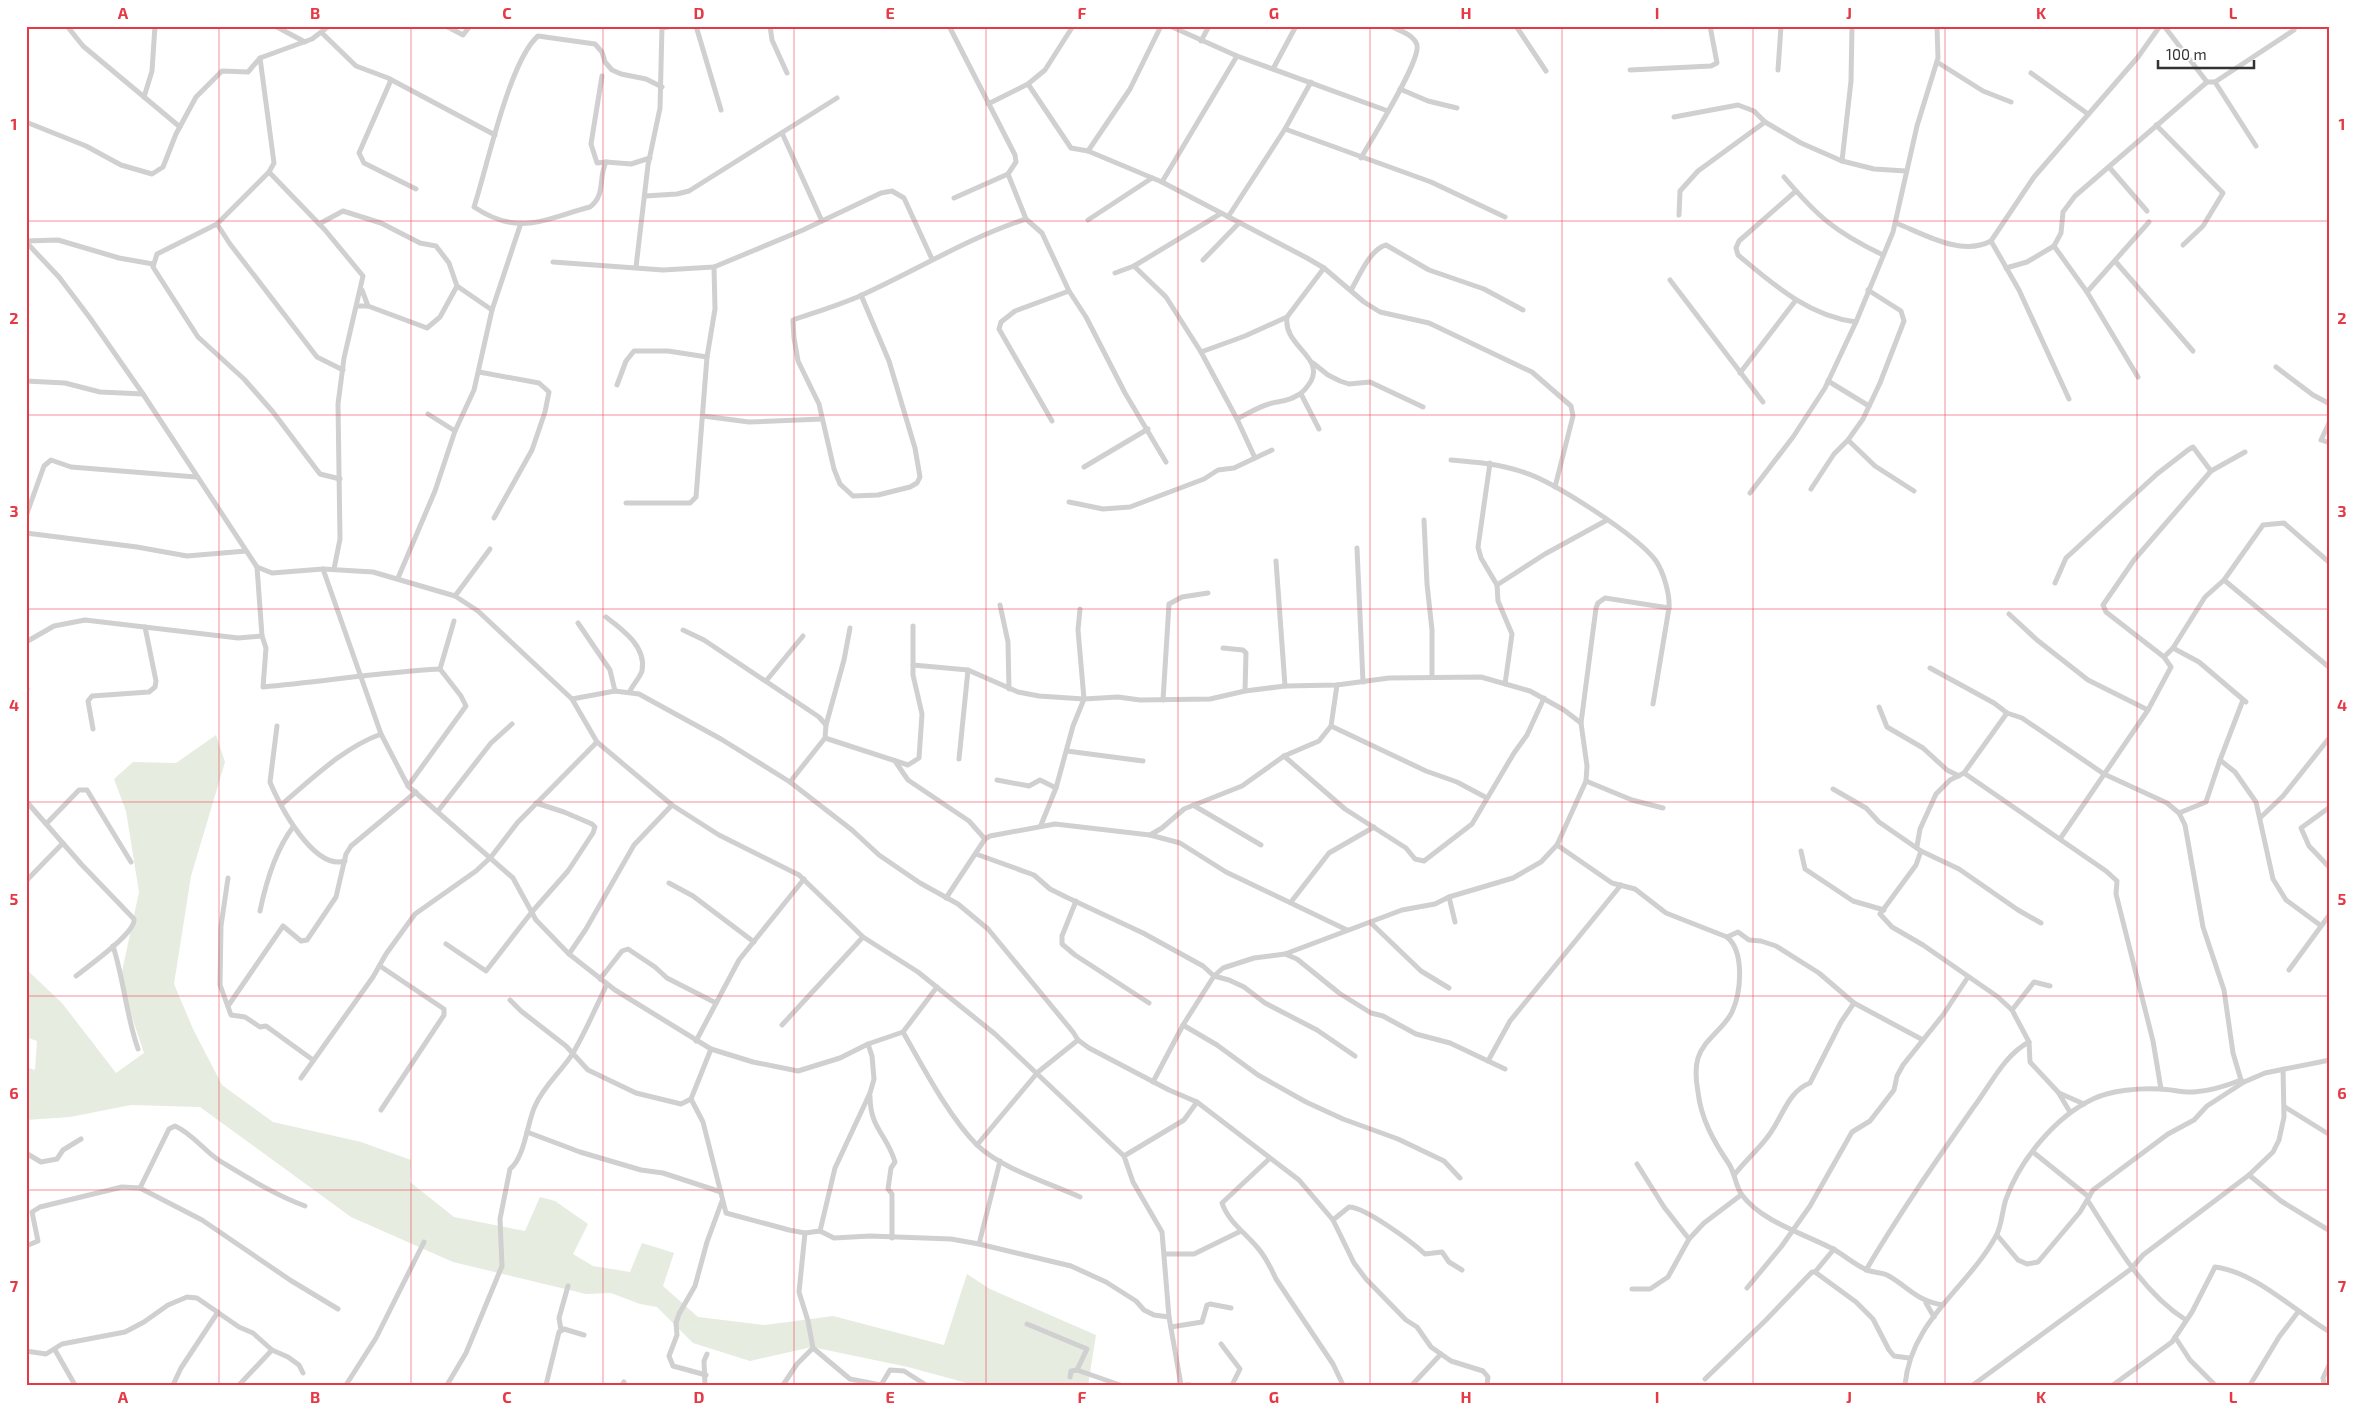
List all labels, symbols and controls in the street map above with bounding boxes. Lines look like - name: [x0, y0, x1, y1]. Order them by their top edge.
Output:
- text: A: [118, 3, 129, 22]
- text: B: [310, 3, 320, 22]
- text: C: [502, 3, 512, 22]
- text: D: [694, 3, 705, 22]
- text: E: [885, 3, 895, 22]
- text: F: [1078, 3, 1087, 22]
- text: G: [1269, 3, 1279, 22]
- text: H: [1460, 3, 1472, 22]
- text: I: [1655, 3, 1659, 22]
- text: J: [1846, 3, 1852, 22]
- text: K: [2036, 3, 2047, 22]
- text: L: [2229, 3, 2238, 22]
- scale bar: [2158, 38, 2255, 70]
- text: 100 m: [2166, 45, 2207, 63]
- text: 1: [11, 114, 17, 133]
- text: 1: [2339, 114, 2345, 133]
- text: 2: [9, 308, 19, 327]
- text: 2: [2337, 308, 2347, 327]
- text: 3: [9, 501, 19, 520]
- text: 3: [2337, 501, 2347, 520]
- text: 4: [9, 695, 19, 714]
- text: 4: [2337, 695, 2347, 714]
- text: 5: [10, 889, 19, 908]
- text: 5: [2338, 889, 2347, 908]
- text: 6: [9, 1083, 19, 1102]
- text: 6: [2337, 1083, 2347, 1102]
- text: 7: [10, 1276, 19, 1295]
- text: 7: [2338, 1276, 2347, 1295]
- text: A: [118, 1387, 129, 1406]
- text: B: [310, 1387, 320, 1406]
- text: C: [502, 1387, 512, 1406]
- text: D: [694, 1387, 705, 1406]
- text: E: [885, 1387, 895, 1406]
- text: F: [1078, 1387, 1087, 1406]
- text: G: [1269, 1387, 1279, 1406]
- text: H: [1460, 1387, 1472, 1406]
- text: I: [1655, 1387, 1659, 1406]
- text: J: [1846, 1387, 1852, 1406]
- text: K: [2036, 1387, 2047, 1406]
- text: L: [2229, 1387, 2238, 1406]

